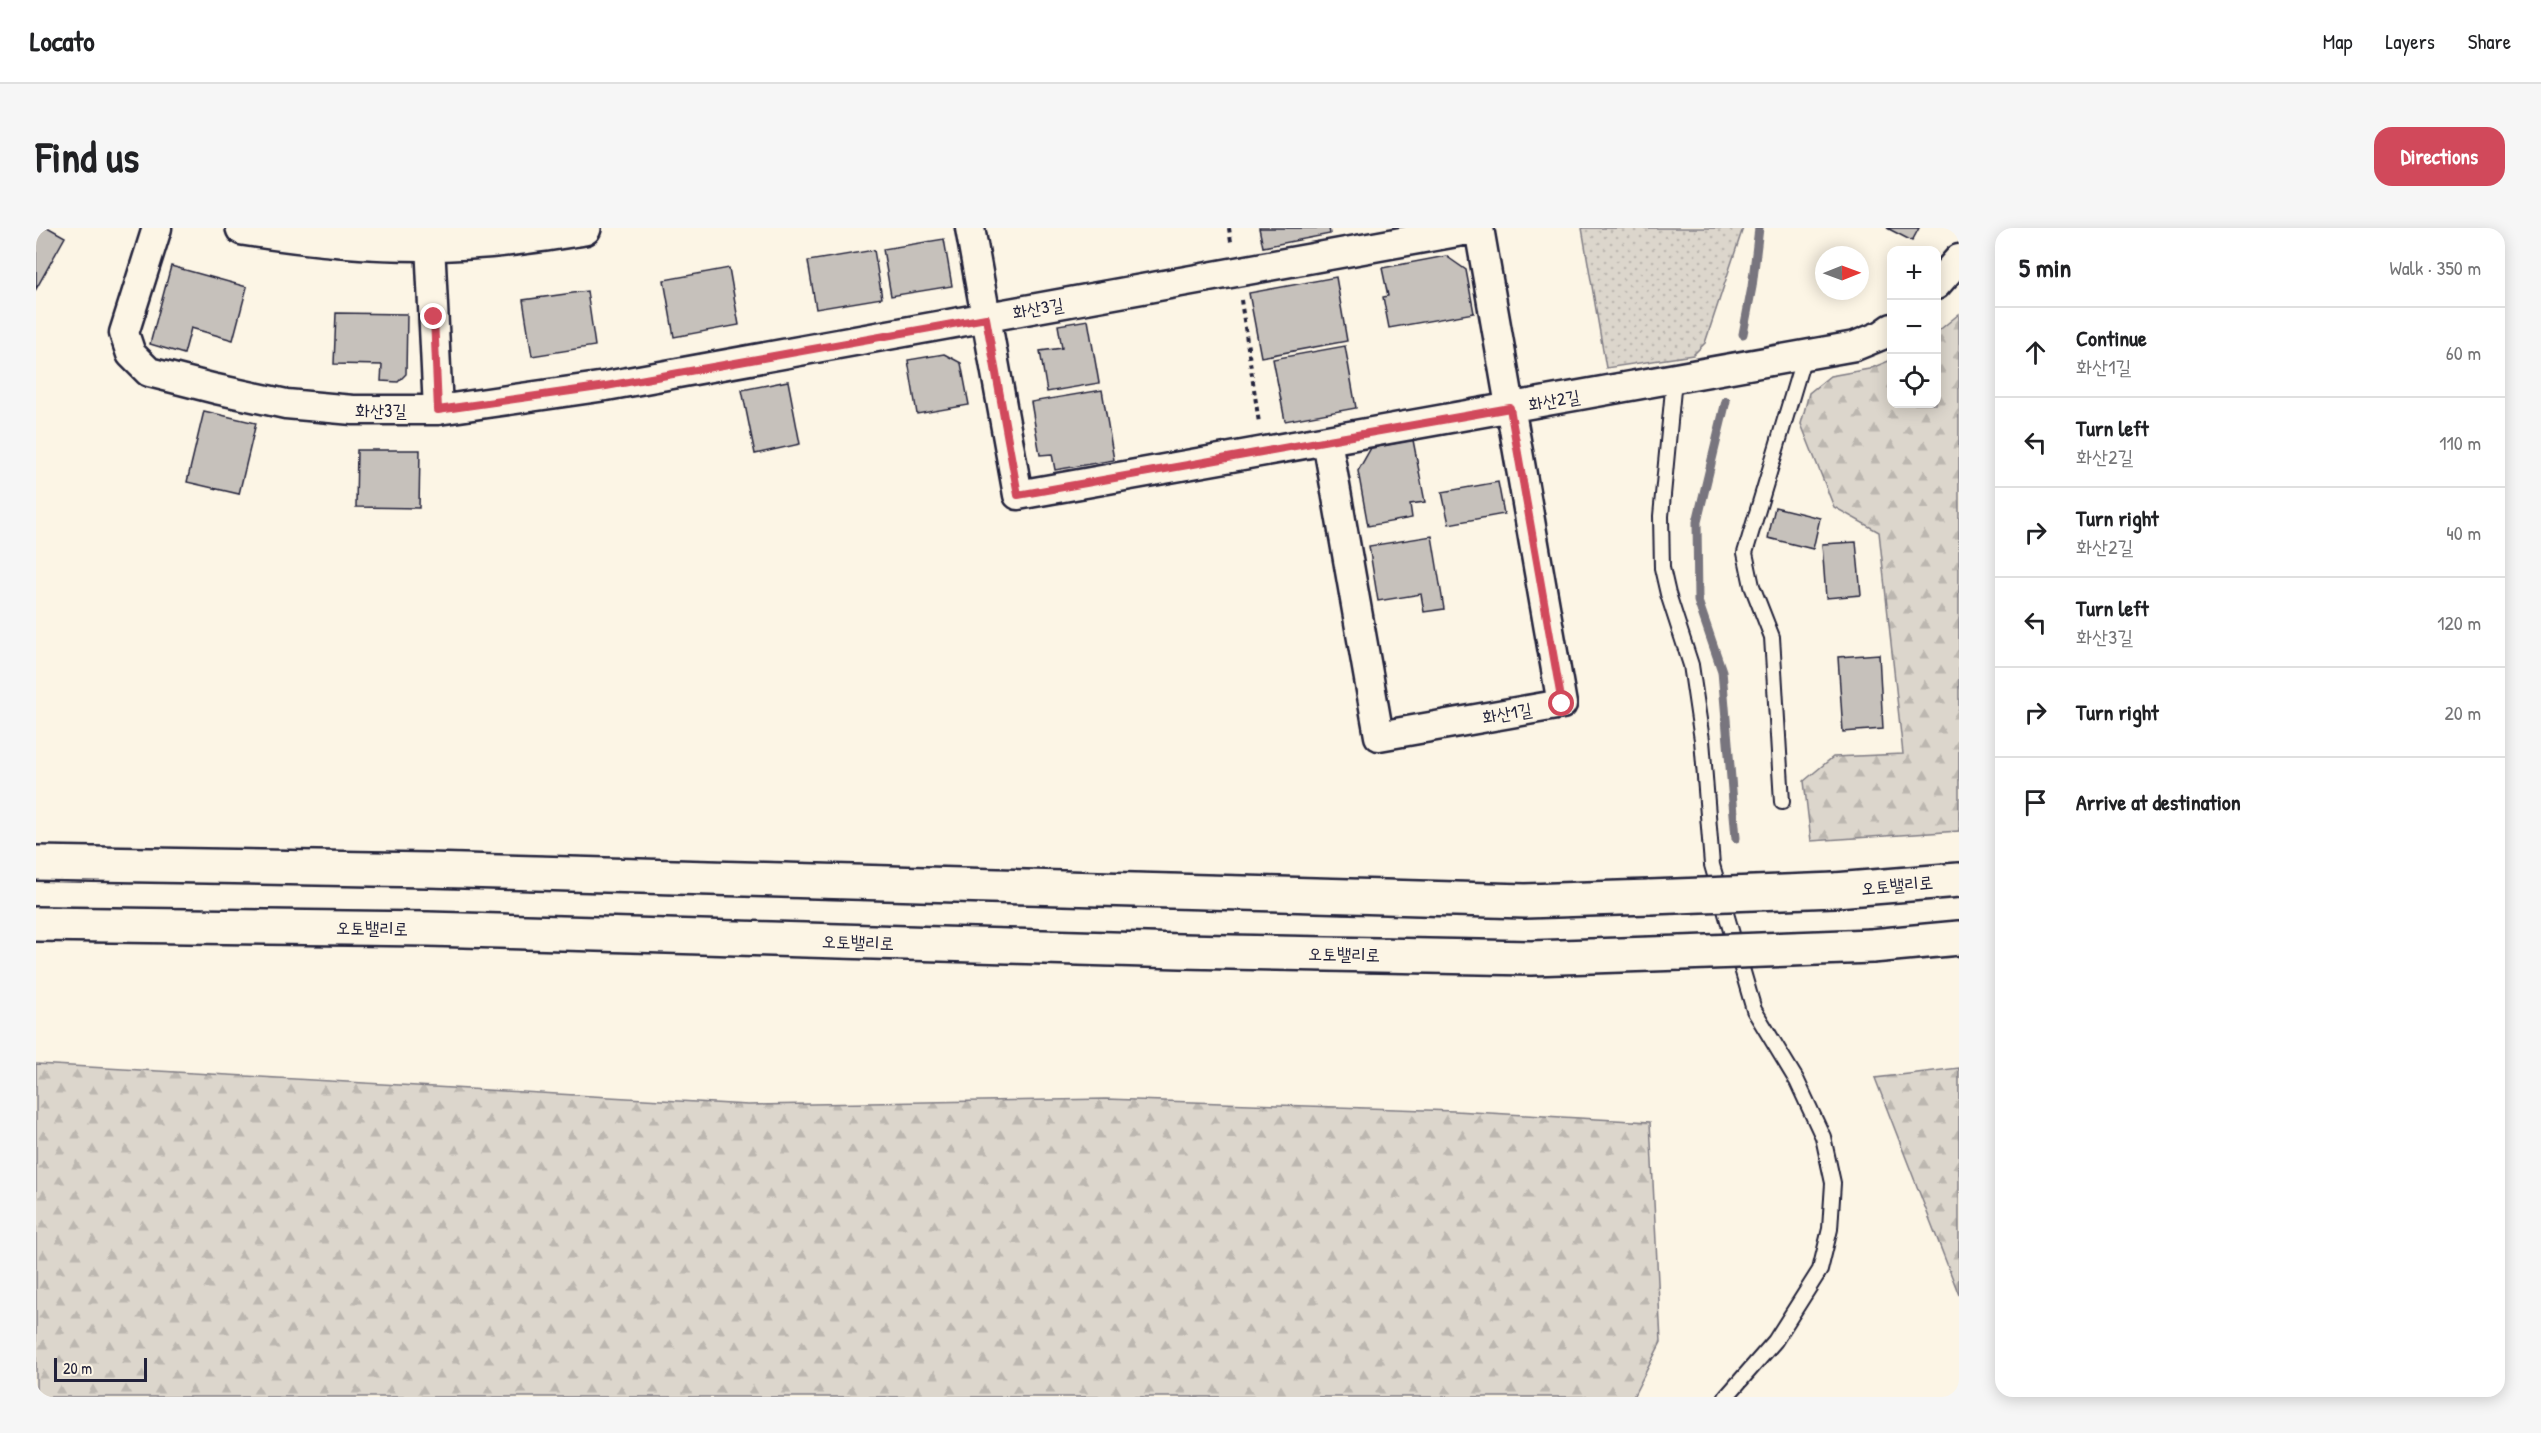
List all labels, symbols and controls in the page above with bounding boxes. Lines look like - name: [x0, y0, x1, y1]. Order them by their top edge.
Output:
- text: Locato: [30, 22, 94, 60]
- text: Map: [2323, 27, 2352, 56]
- text: Layers: [2385, 27, 2435, 56]
- text: Share: [2468, 27, 2511, 56]
- button: Directions: [2374, 127, 2505, 186]
- text: Find us: [36, 128, 139, 185]
- north arrow: [1815, 246, 1869, 300]
- map controls: [1887, 246, 1941, 408]
- button: +: [1887, 246, 1941, 300]
- text: 5 min: [2019, 250, 2071, 285]
- text: Walk · 350 m: [2389, 254, 2481, 281]
- street label: 화산3길: [1010, 291, 1066, 325]
- button: −: [1887, 300, 1941, 354]
- route end: [420, 303, 446, 329]
- text: Continue: [2076, 323, 2147, 353]
- icon: ahead: [2019, 336, 2052, 369]
- text: 60 m: [2446, 339, 2481, 366]
- text: 화산1길: [2076, 353, 2132, 380]
- button: locate: [1887, 354, 1941, 408]
- street label: 화산2길: [1526, 383, 1582, 417]
- street label: 화산3길: [355, 398, 407, 423]
- text: Turn left: [2076, 413, 2149, 443]
- icon: left: [2019, 426, 2052, 459]
- text: 110 m: [2439, 429, 2481, 456]
- text: 화산2길: [2076, 443, 2134, 470]
- text: Turn right: [2076, 503, 2159, 533]
- icon: right: [2019, 516, 2052, 549]
- text: 40 m: [2446, 519, 2481, 546]
- text: 화산2길: [2076, 533, 2134, 560]
- text: Turn left: [2076, 593, 2149, 623]
- icon: left: [2019, 606, 2052, 639]
- text: 120 m: [2437, 609, 2481, 636]
- text: 화산3길: [2076, 623, 2133, 650]
- route start: [1548, 690, 1574, 716]
- street label: 화산1길: [1480, 696, 1534, 730]
- icon: right: [2019, 696, 2052, 729]
- text: Turn right: [2076, 697, 2159, 727]
- text: 20 m: [2444, 699, 2481, 726]
- icon: arrive: [2019, 786, 2052, 819]
- text: Arrive at destination: [2076, 787, 2241, 817]
- street label: 오토밸리로: [1860, 869, 1934, 901]
- street label: 오토밸리로: [336, 915, 408, 941]
- street label: 오토밸리로: [821, 928, 895, 956]
- street label: 오토밸리로: [1308, 941, 1380, 967]
- scale bar: [54, 1355, 147, 1382]
- text: 20 m: [63, 1357, 92, 1379]

